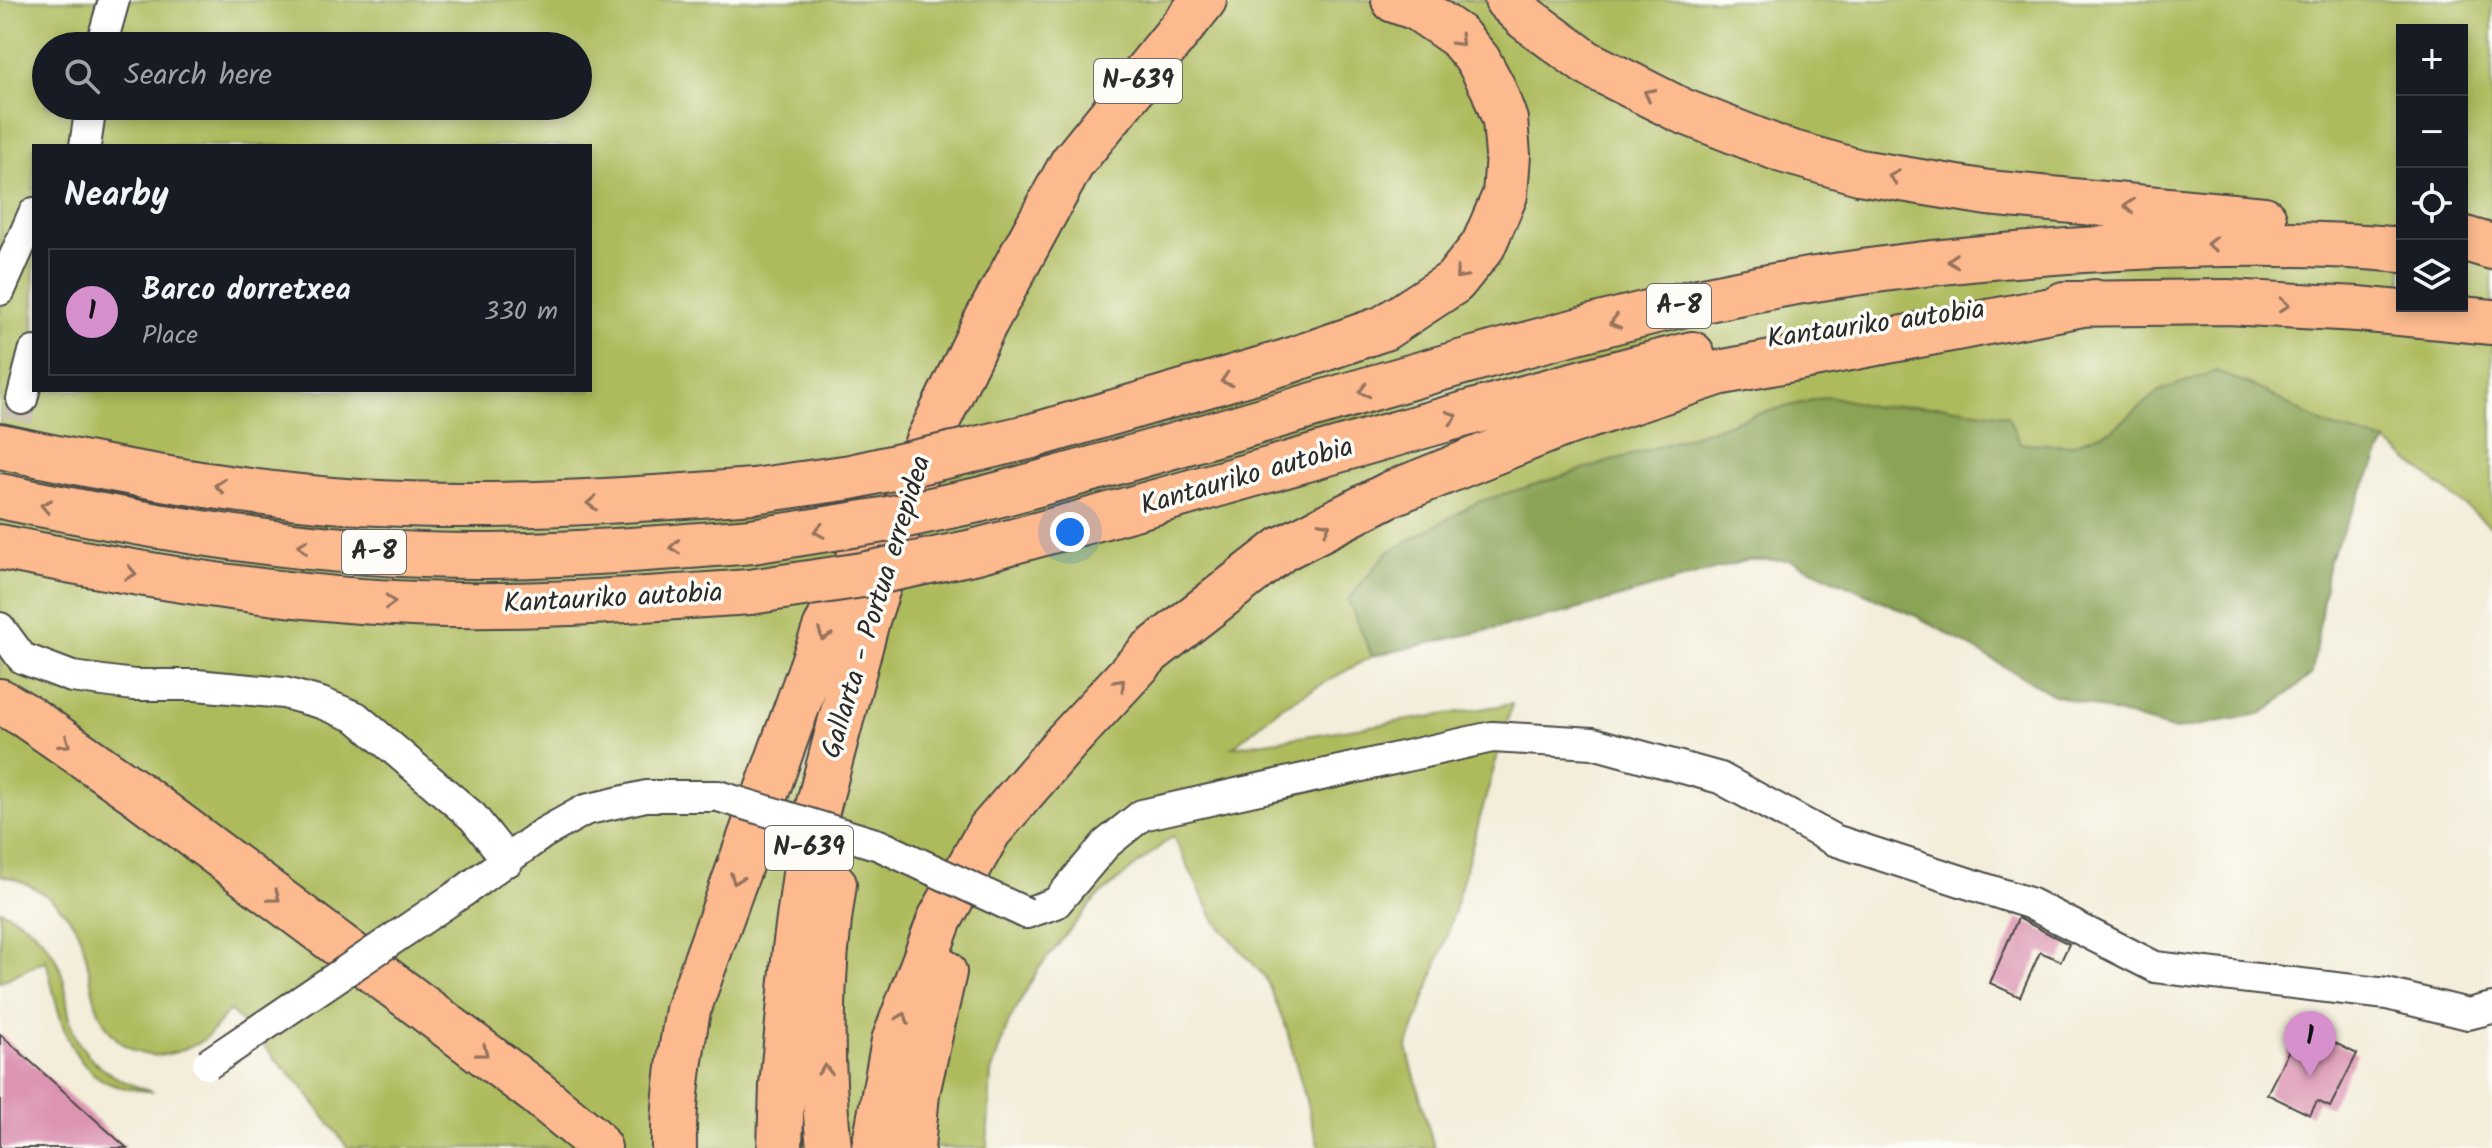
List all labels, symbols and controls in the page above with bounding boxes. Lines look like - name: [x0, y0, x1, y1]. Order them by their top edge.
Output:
- map controls: [2396, 24, 2468, 312]
- button: +: [2396, 24, 2468, 96]
- one-way arrow: [1450, 31, 1465, 46]
- search box: [32, 32, 592, 120]
- text: Search here: [124, 52, 272, 100]
- icon: search: [60, 54, 104, 98]
- road number: N-639: [1094, 59, 1182, 103]
- one-way arrow: [1643, 89, 1657, 104]
- button: −: [2396, 96, 2468, 168]
- button: locate: [2396, 168, 2468, 240]
- text: Nearby: [64, 169, 169, 223]
- one-way arrow: [1887, 170, 1901, 187]
- one-way arrow: [2122, 198, 2135, 215]
- one-way arrow: [2205, 236, 2218, 253]
- button: layers: [2396, 240, 2468, 312]
- one-way arrow: [1946, 252, 1959, 269]
- one-way arrow: [1455, 265, 1469, 279]
- text: Barco dorretxea: [142, 267, 351, 315]
- road number: A-8: [1647, 284, 1711, 328]
- street label: Kantauriko autobia: [1764, 287, 1988, 363]
- text: 1: [88, 291, 96, 333]
- text: 330 m: [484, 291, 558, 333]
- one-way arrow: [2278, 296, 2291, 313]
- one-way arrow: [1608, 312, 1622, 329]
- text: Place: [142, 315, 198, 357]
- one-way arrow: [1220, 371, 1233, 387]
- one-way arrow: [1358, 382, 1372, 398]
- one-way arrow: [1445, 410, 1459, 426]
- street label: Kantauriko autobia: [1135, 425, 1359, 529]
- street label: Gallarta - Portua errepidea: [809, 450, 945, 764]
- one-way arrow: [214, 478, 227, 495]
- one-way arrow: [585, 494, 598, 511]
- one-way arrow: [40, 498, 53, 515]
- your location: [1050, 512, 1090, 552]
- one-way arrow: [812, 521, 825, 538]
- one-way arrow: [1317, 521, 1332, 536]
- road number: A-8: [342, 530, 406, 574]
- one-way arrow: [296, 537, 309, 554]
- one-way arrow: [668, 538, 681, 555]
- one-way arrow: [124, 564, 138, 581]
- street label: Kantauriko autobia: [502, 571, 724, 627]
- one-way arrow: [384, 594, 397, 611]
- one-way arrow: [817, 627, 834, 641]
- one-way arrow: [1111, 679, 1126, 693]
- one-way arrow: [57, 733, 71, 748]
- road number: N-639: [765, 826, 853, 870]
- one-way arrow: [729, 871, 745, 885]
- one-way arrow: [266, 887, 281, 901]
- one-way arrow: [893, 1011, 910, 1025]
- pin: 1: [2284, 1011, 2336, 1077]
- one-way arrow: [474, 1043, 489, 1057]
- one-way arrow: [816, 1063, 834, 1076]

